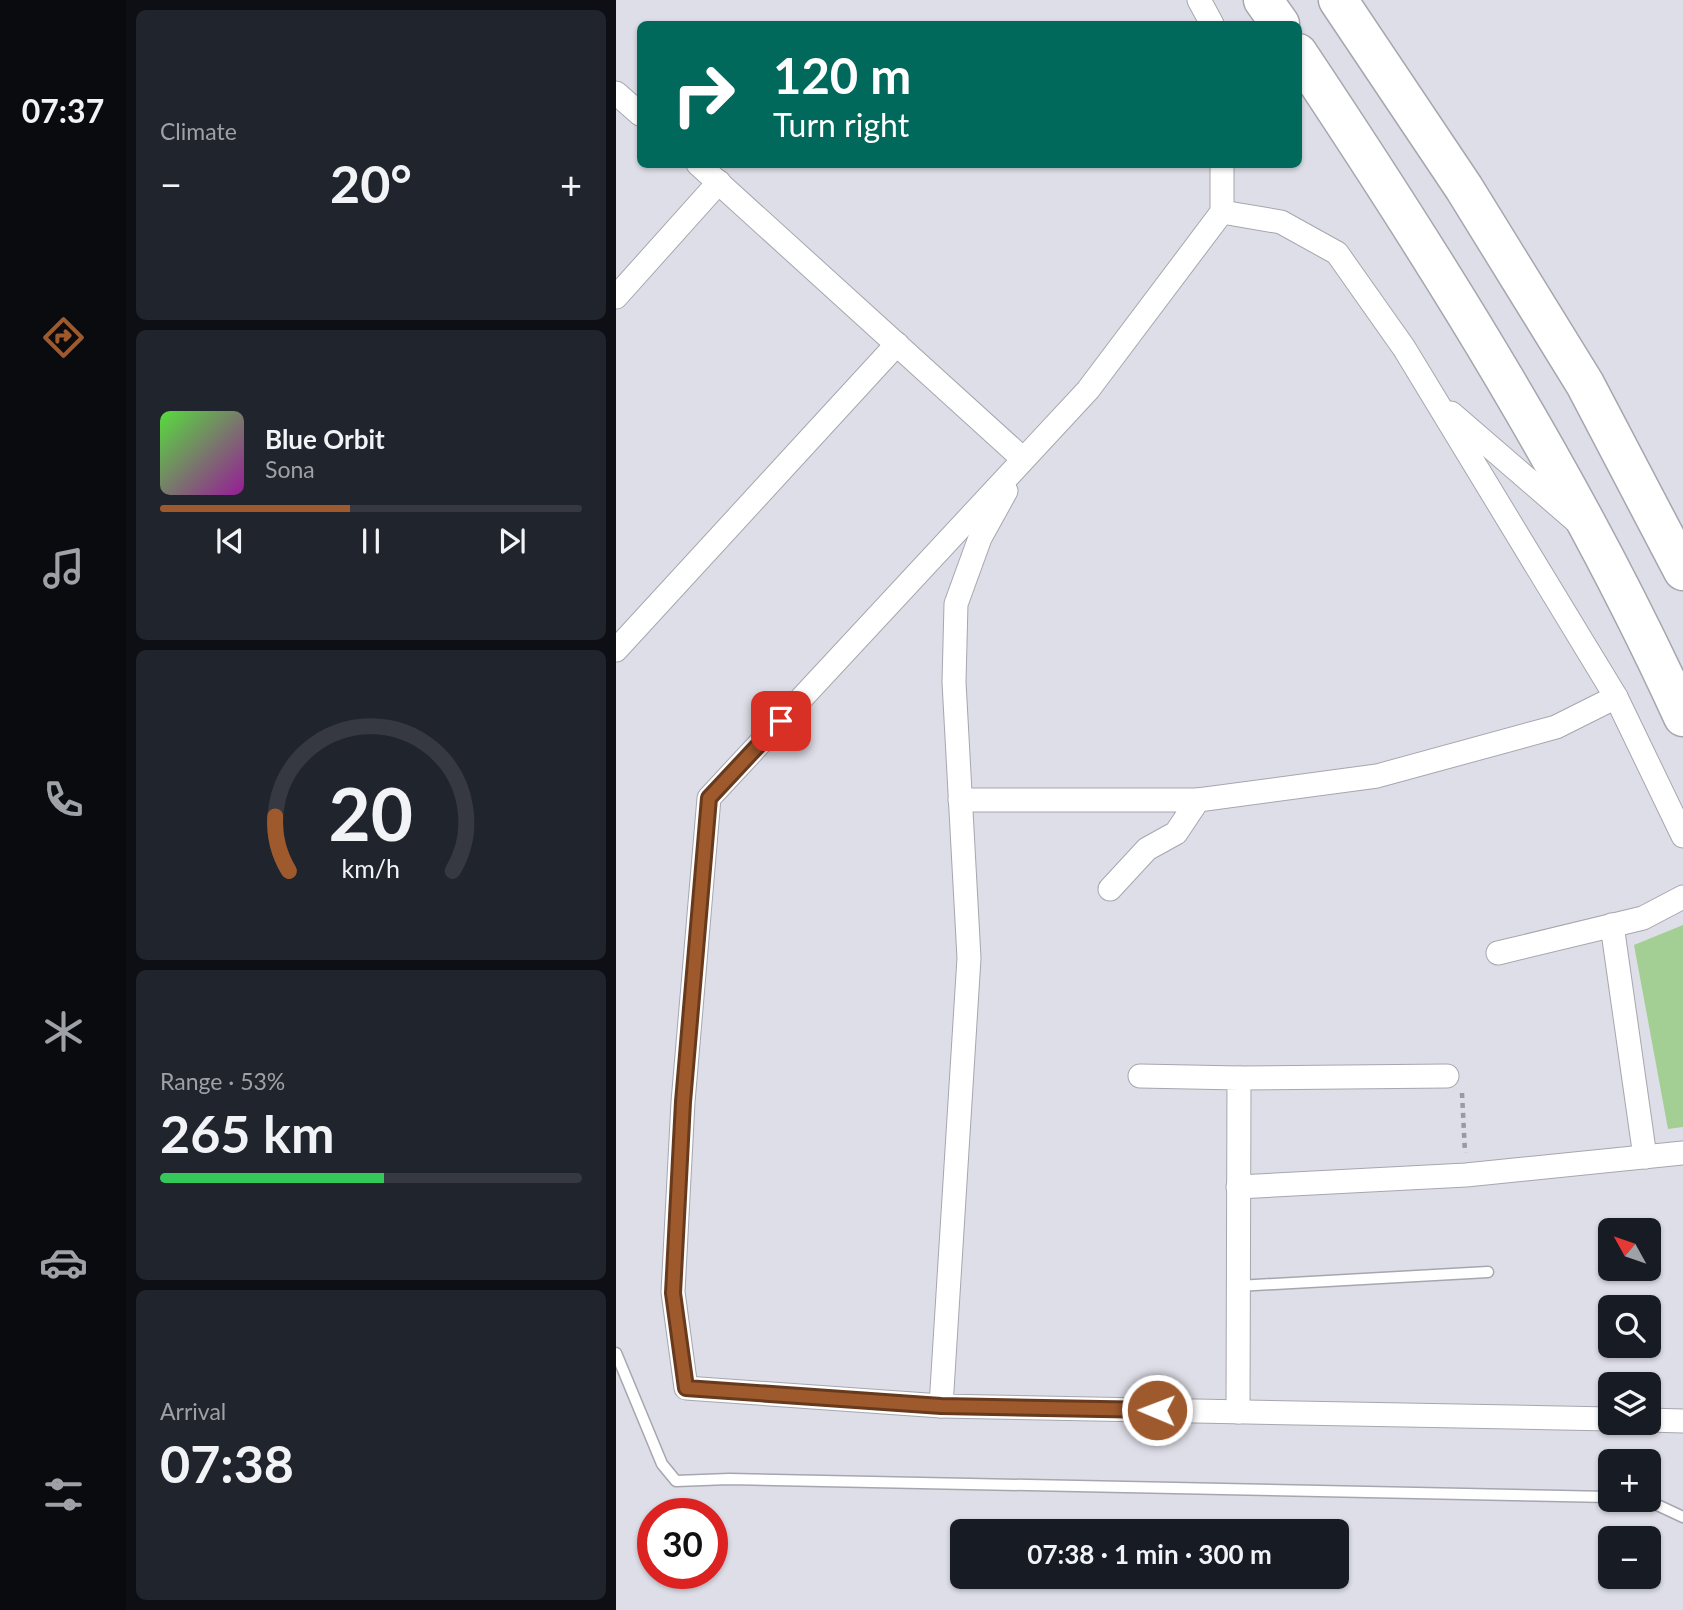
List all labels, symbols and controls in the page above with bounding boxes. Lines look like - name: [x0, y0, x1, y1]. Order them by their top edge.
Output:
- text: 120 m: [773, 46, 911, 104]
- icon: right: [658, 49, 749, 140]
- text: 07:37: [22, 91, 104, 130]
- text: Turn right: [773, 105, 909, 144]
- text: Climate: [160, 117, 237, 145]
- text: 20°: [330, 152, 412, 214]
- text: −: [160, 161, 182, 207]
- text: +: [560, 161, 582, 207]
- icon: directions: [39, 313, 88, 362]
- text: Blue Orbit: [265, 423, 385, 455]
- text: Sona: [265, 455, 315, 483]
- icon: previous: [211, 522, 249, 560]
- icon: pause: [352, 522, 390, 560]
- icon: next: [493, 522, 531, 560]
- icon: music: [39, 544, 88, 593]
- pin: [751, 691, 811, 751]
- icon: arrive: [762, 702, 800, 740]
- text: 20: [329, 769, 413, 857]
- icon: phone: [39, 775, 88, 824]
- text: km/h: [342, 853, 400, 883]
- icon: climate: [39, 1007, 88, 1056]
- text: Range · 53%: [160, 1067, 285, 1095]
- text: 265 km: [160, 1102, 334, 1164]
- north arrow: [1598, 1218, 1661, 1281]
- map controls: [1598, 1218, 1661, 1589]
- icon: car: [39, 1238, 88, 1287]
- button: search: [1598, 1295, 1661, 1358]
- button: layers: [1598, 1372, 1661, 1435]
- position arrow: [1120, 1373, 1194, 1447]
- text: Arrival: [160, 1397, 226, 1425]
- text: 07:38: [160, 1432, 294, 1494]
- button: +: [1598, 1449, 1661, 1512]
- icon: filters: [39, 1470, 88, 1519]
- speed limit sign: 30: [637, 1498, 728, 1589]
- button: −: [1598, 1526, 1661, 1589]
- text: 07:38 · 1 min · 300 m: [1027, 1538, 1272, 1570]

